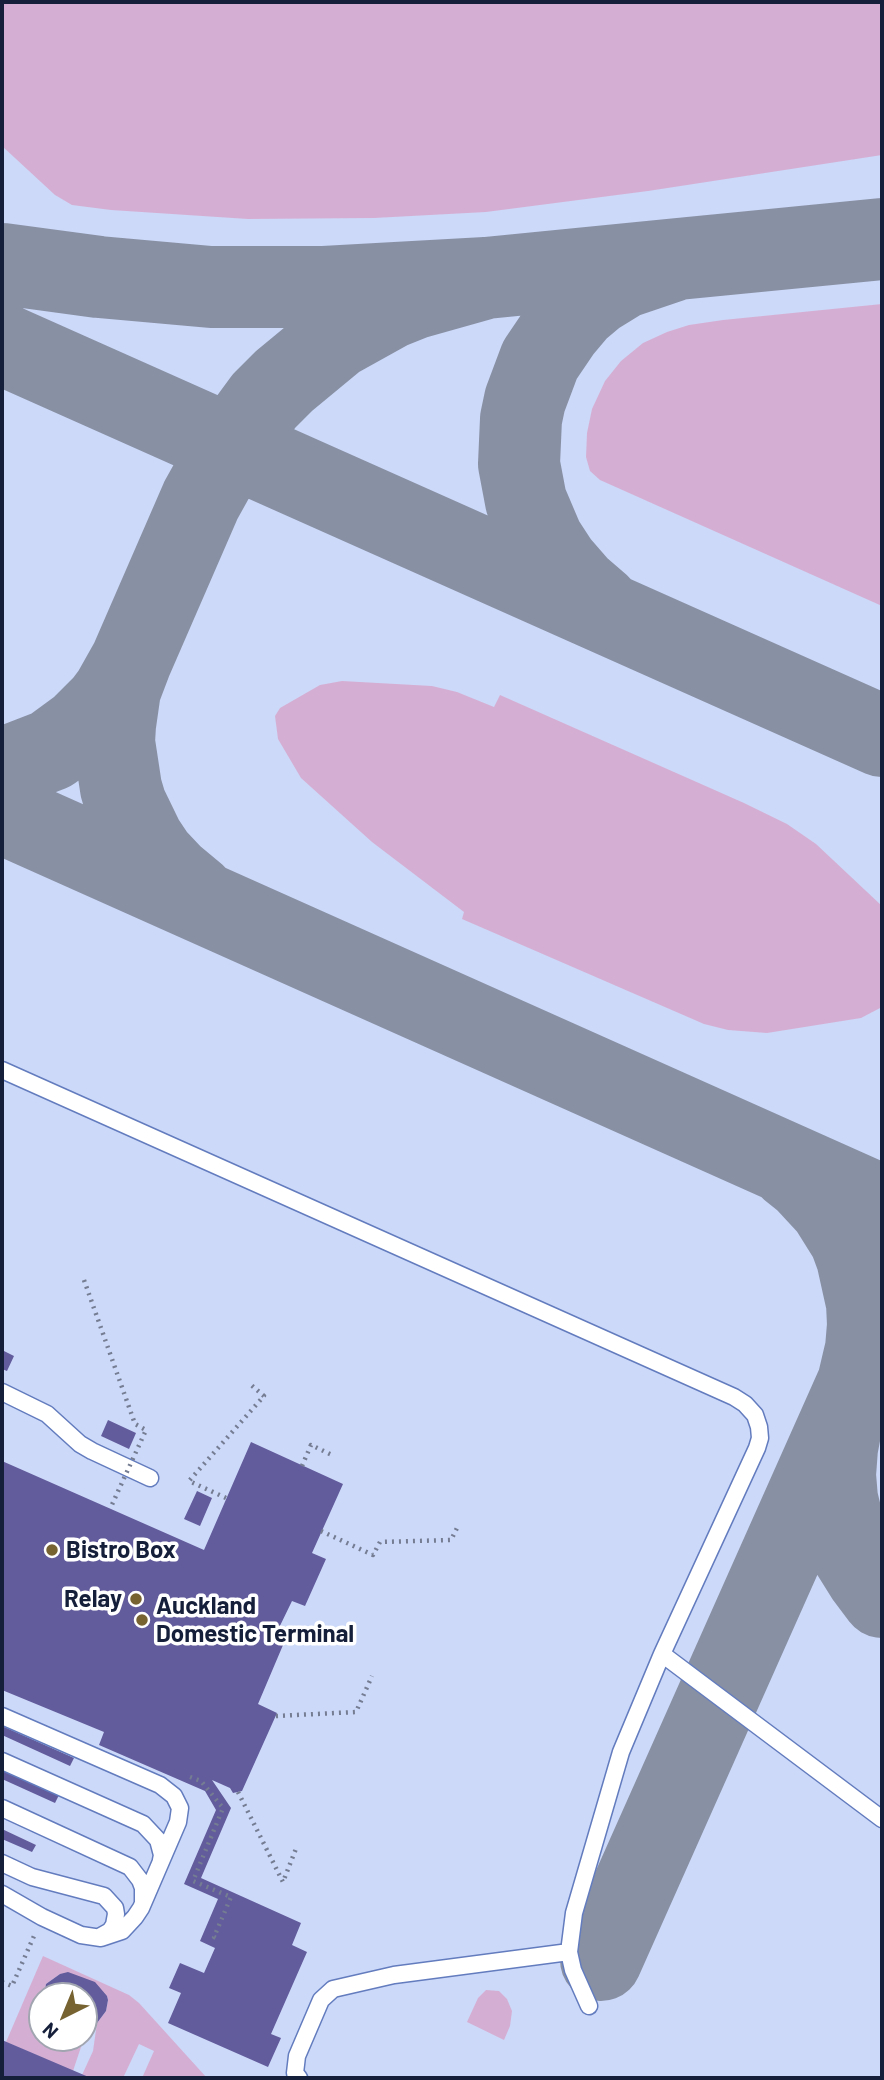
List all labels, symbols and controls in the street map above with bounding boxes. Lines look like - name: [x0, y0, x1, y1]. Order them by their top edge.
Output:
- place label: Bistro Box: [66, 1536, 176, 1564]
- marker: Bistro Box: [44, 1542, 60, 1558]
- place label: Relay: [64, 1585, 122, 1613]
- marker: Relay: [128, 1591, 144, 1607]
- place label: Auckland Domestic Terminal: [156, 1592, 354, 1648]
- marker: Auckland Domestic Terminal: [134, 1612, 150, 1628]
- north arrow: [28, 1982, 98, 2052]
- text: N: [37, 2019, 62, 2044]

